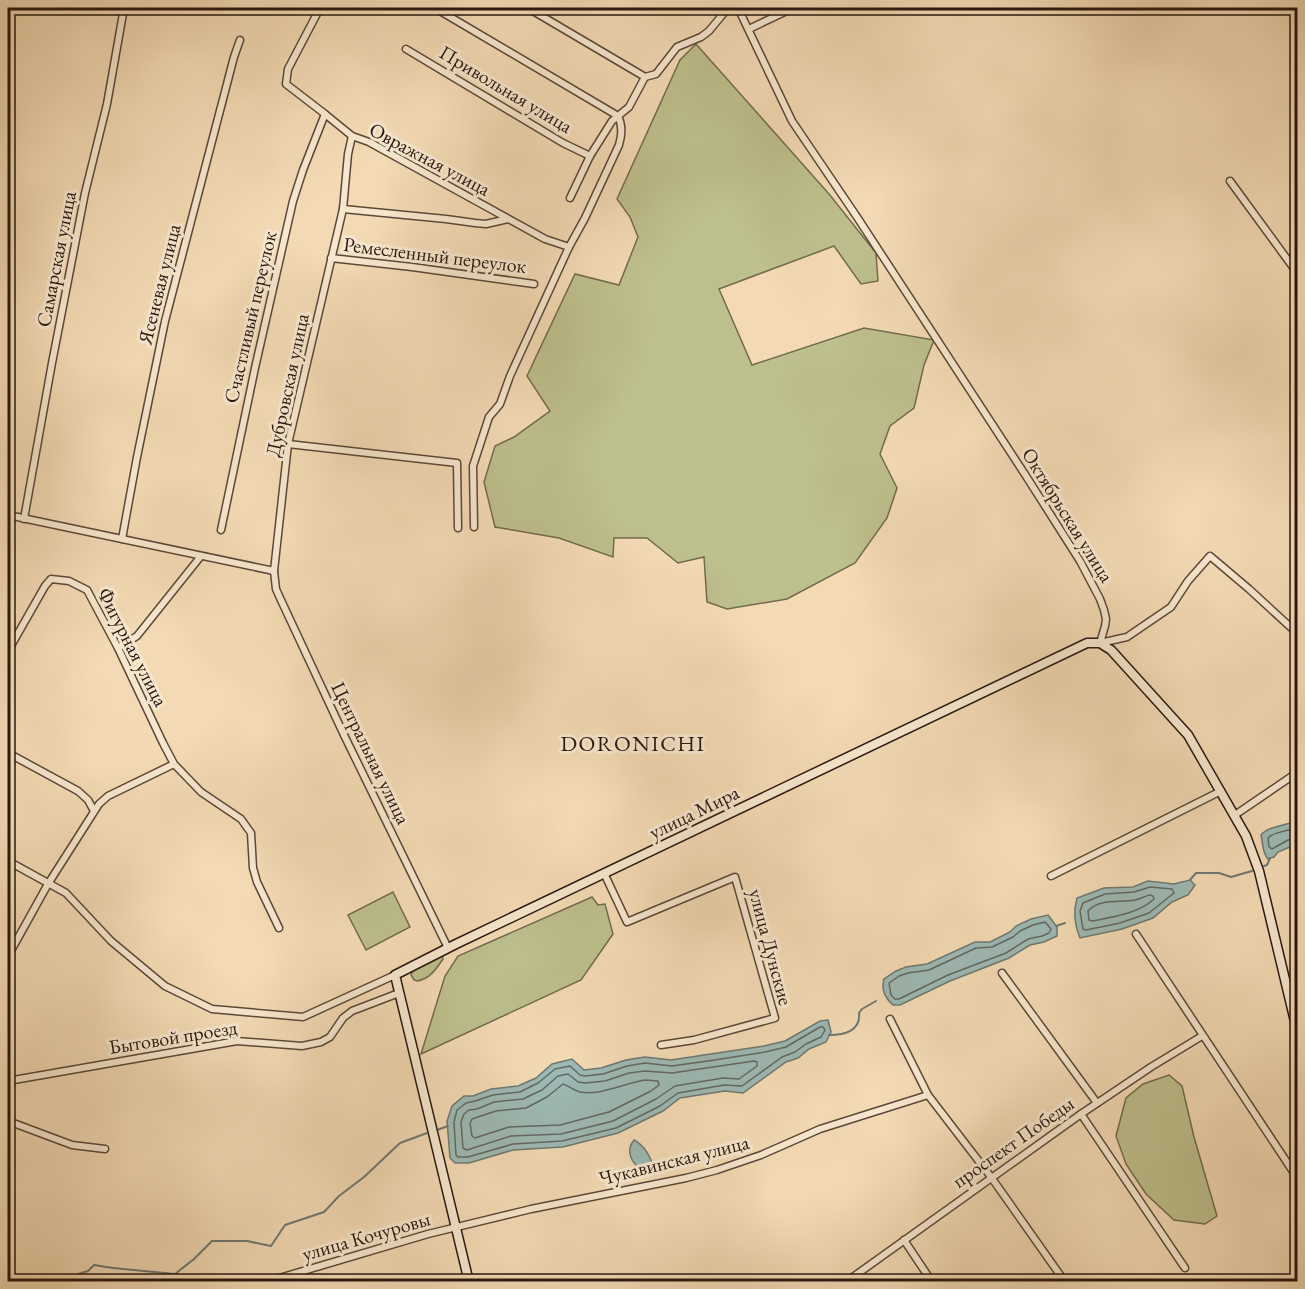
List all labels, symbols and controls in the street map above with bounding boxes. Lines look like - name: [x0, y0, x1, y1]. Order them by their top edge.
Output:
- street label: Привольная улица: [435, 39, 577, 139]
- street label: Овражная улица: [365, 116, 495, 202]
- street label: Самарская улица: [30, 189, 82, 329]
- street label: Ясеневая улица: [131, 221, 187, 348]
- street label: Счастливый переулок: [218, 228, 283, 406]
- street label: Ремесленный переулок: [342, 231, 528, 279]
- street label: Дубровская улица: [259, 311, 315, 459]
- street label: Октябрьская улица: [1016, 443, 1120, 587]
- street label: Фигурная улица: [92, 583, 174, 711]
- street label: Центральная улица: [325, 677, 417, 829]
- district label: DORONICHI: [560, 729, 706, 758]
- street label: улица Мира: [645, 779, 743, 845]
- street label: улица Дунские: [743, 886, 799, 1008]
- street label: Бытовой проезд: [107, 1014, 239, 1060]
- street label: проспект Победы: [947, 1090, 1079, 1194]
- street label: Чукавинская улица: [596, 1129, 752, 1191]
- street label: улица Кочуровы: [299, 1205, 433, 1267]

